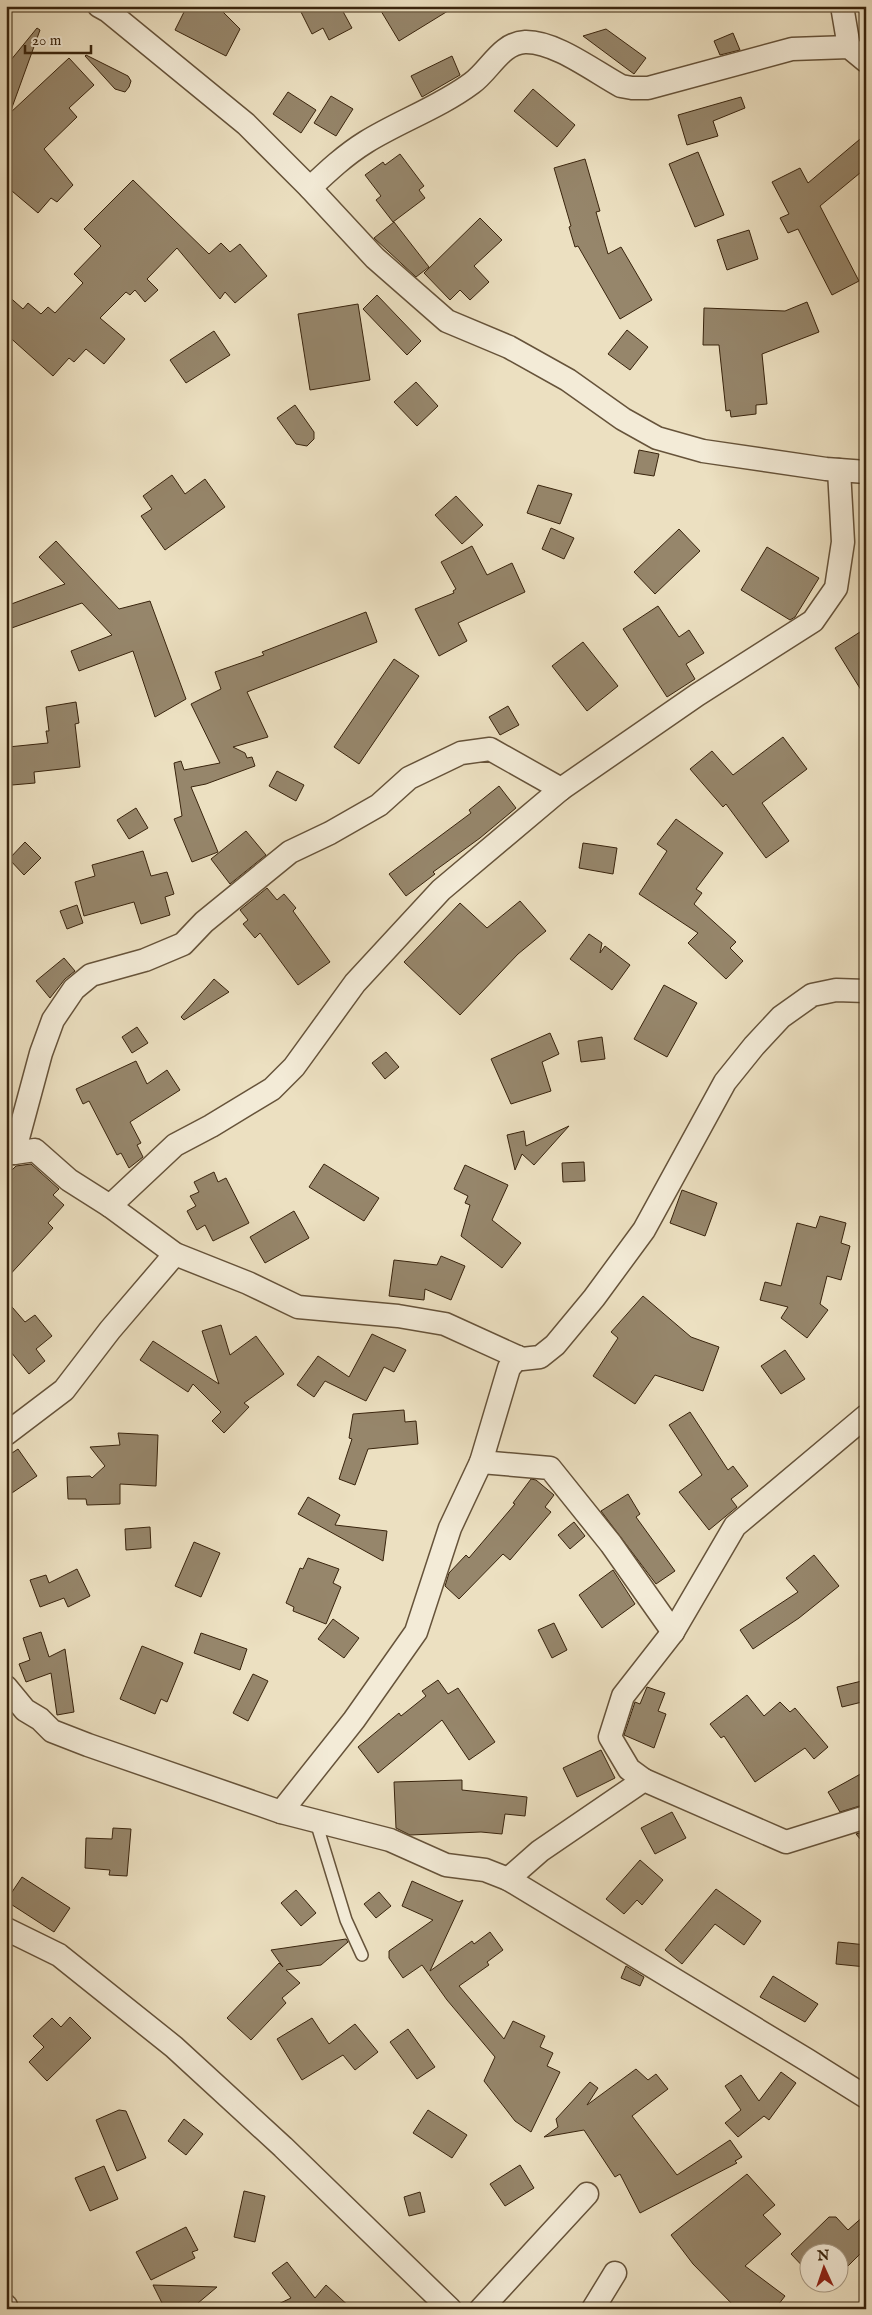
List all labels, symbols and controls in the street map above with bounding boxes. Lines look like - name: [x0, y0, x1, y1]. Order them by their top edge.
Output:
- scale bar: [25, 22, 91, 54]
- text: 20 m: [32, 31, 62, 50]
- north arrow: [800, 2242, 850, 2292]
- text: N: [816, 2247, 830, 2265]

